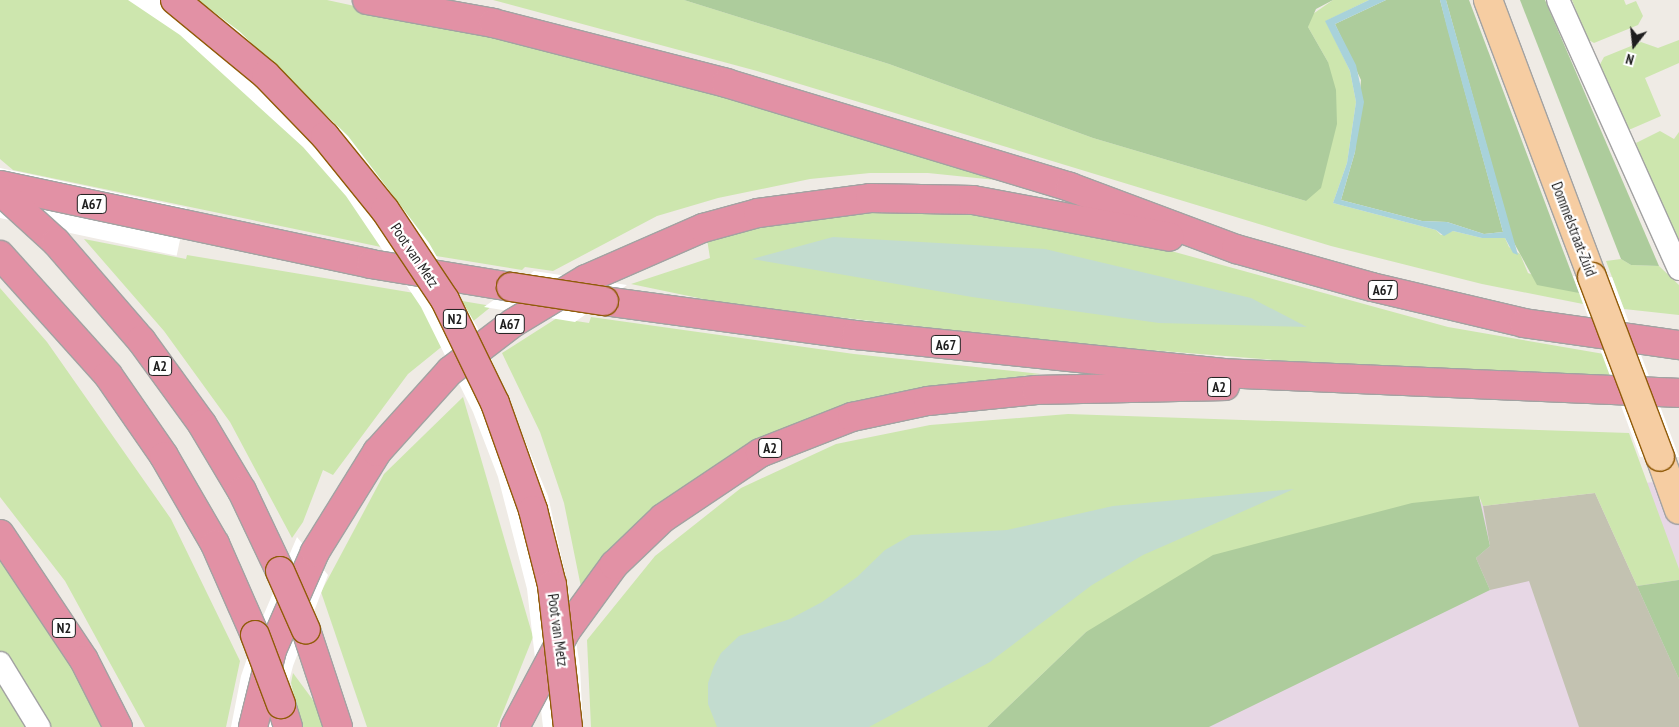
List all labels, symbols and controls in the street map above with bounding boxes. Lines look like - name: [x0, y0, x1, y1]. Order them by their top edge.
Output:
- north arrow: [1609, 20, 1659, 70]
- text: N: [1624, 50, 1636, 69]
- street label: Dommelstraat-Zuid: [1548, 179, 1600, 279]
- road number: A67: [76, 192, 108, 215]
- street label: Poot van Metz: [387, 220, 443, 290]
- road number: A67: [1367, 278, 1399, 302]
- road number: N2: [442, 308, 468, 330]
- road number: A67: [494, 312, 526, 336]
- road number: A67: [930, 334, 962, 356]
- road number: A2: [148, 354, 172, 378]
- road number: A2: [1206, 376, 1232, 398]
- road number: A2: [758, 436, 782, 459]
- street label: Poot van Metz: [544, 592, 572, 668]
- road number: N2: [52, 616, 76, 640]

